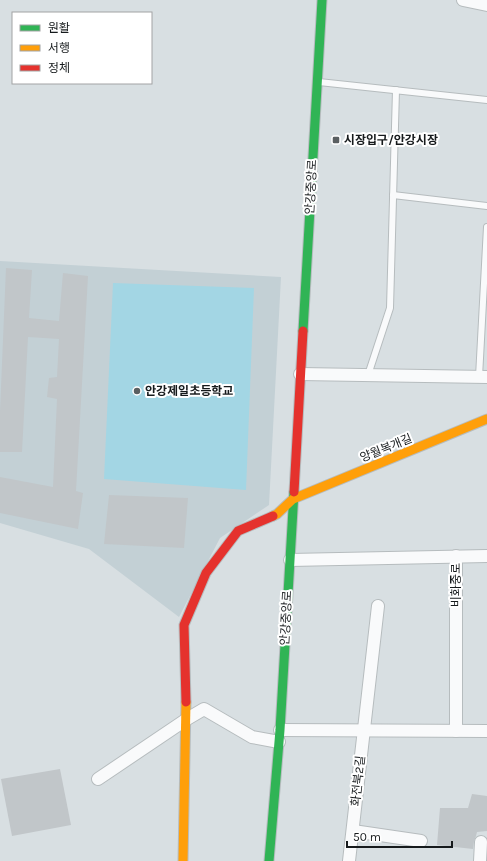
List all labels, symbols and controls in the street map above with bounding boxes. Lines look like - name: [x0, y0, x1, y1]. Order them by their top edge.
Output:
- legend: [12, 12, 152, 84]
- text: 원활: [48, 21, 70, 35]
- text: 서행: [48, 41, 70, 55]
- text: 정체: [48, 61, 70, 75]
- place label: 시장입구/안강시장: [344, 133, 438, 147]
- marker: 시장입구/안강시장: [331, 135, 341, 145]
- street label: 안강중앙로: [303, 159, 319, 215]
- place label: 안강제일초등학교: [145, 384, 233, 398]
- marker: 안강제일초등학교: [132, 386, 142, 396]
- street label: 양월복개길: [358, 431, 414, 465]
- street label: 비화중로: [449, 563, 463, 607]
- street label: 안강중앙로: [278, 590, 294, 646]
- street label: 화전북2길: [348, 755, 368, 807]
- scale bar: [347, 823, 452, 849]
- text: 50 m: [353, 830, 381, 844]

